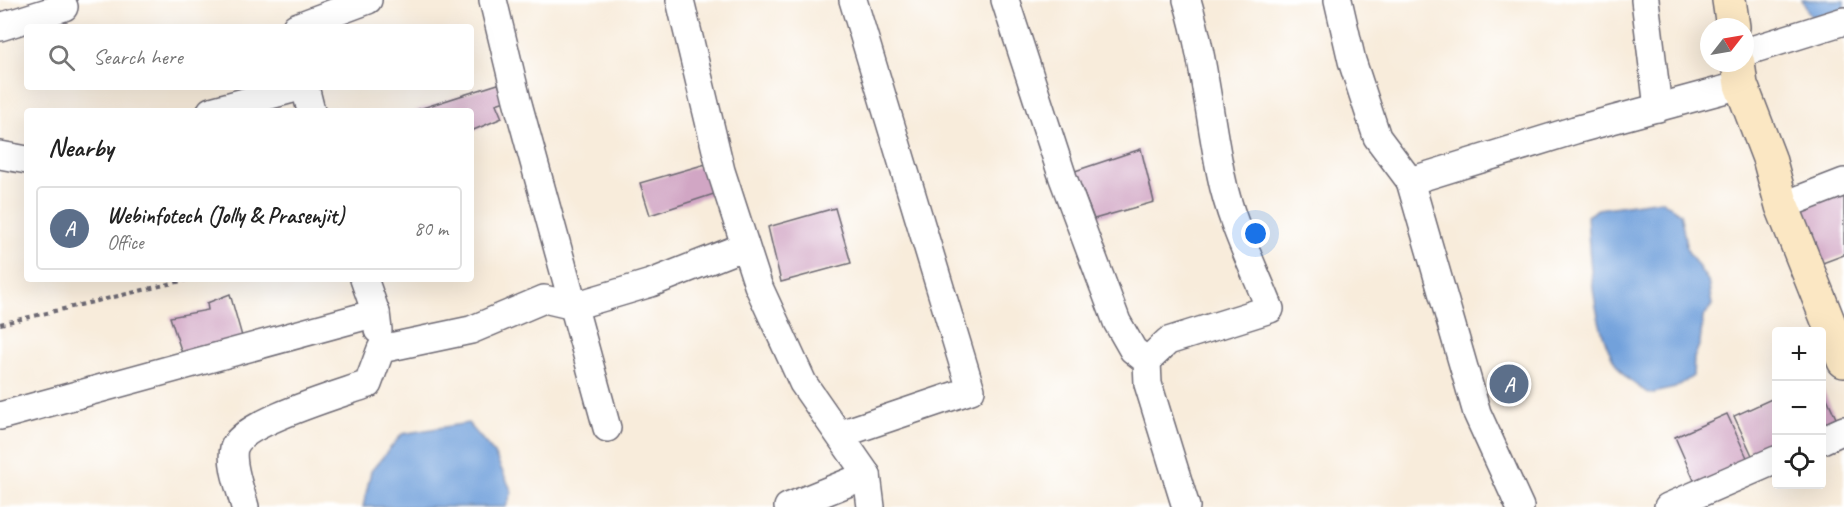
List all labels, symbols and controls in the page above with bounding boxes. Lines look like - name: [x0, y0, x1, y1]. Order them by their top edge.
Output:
- north arrow: [1700, 18, 1754, 72]
- search box: [24, 24, 474, 90]
- icon: search: [45, 41, 78, 74]
- text: Search here: [93, 43, 183, 71]
- text: Nearby: [48, 131, 113, 164]
- text: Webinfotech (Jolly & Prasenjit): [107, 202, 344, 230]
- text: A: [64, 216, 75, 241]
- text: 80 m: [414, 216, 448, 241]
- your location: [1241, 219, 1270, 248]
- text: Office: [107, 230, 144, 255]
- map controls: [1772, 327, 1826, 489]
- button: +: [1772, 327, 1826, 381]
- pin: A: [1490, 362, 1528, 406]
- button: −: [1772, 381, 1826, 435]
- button: locate: [1772, 435, 1826, 489]

